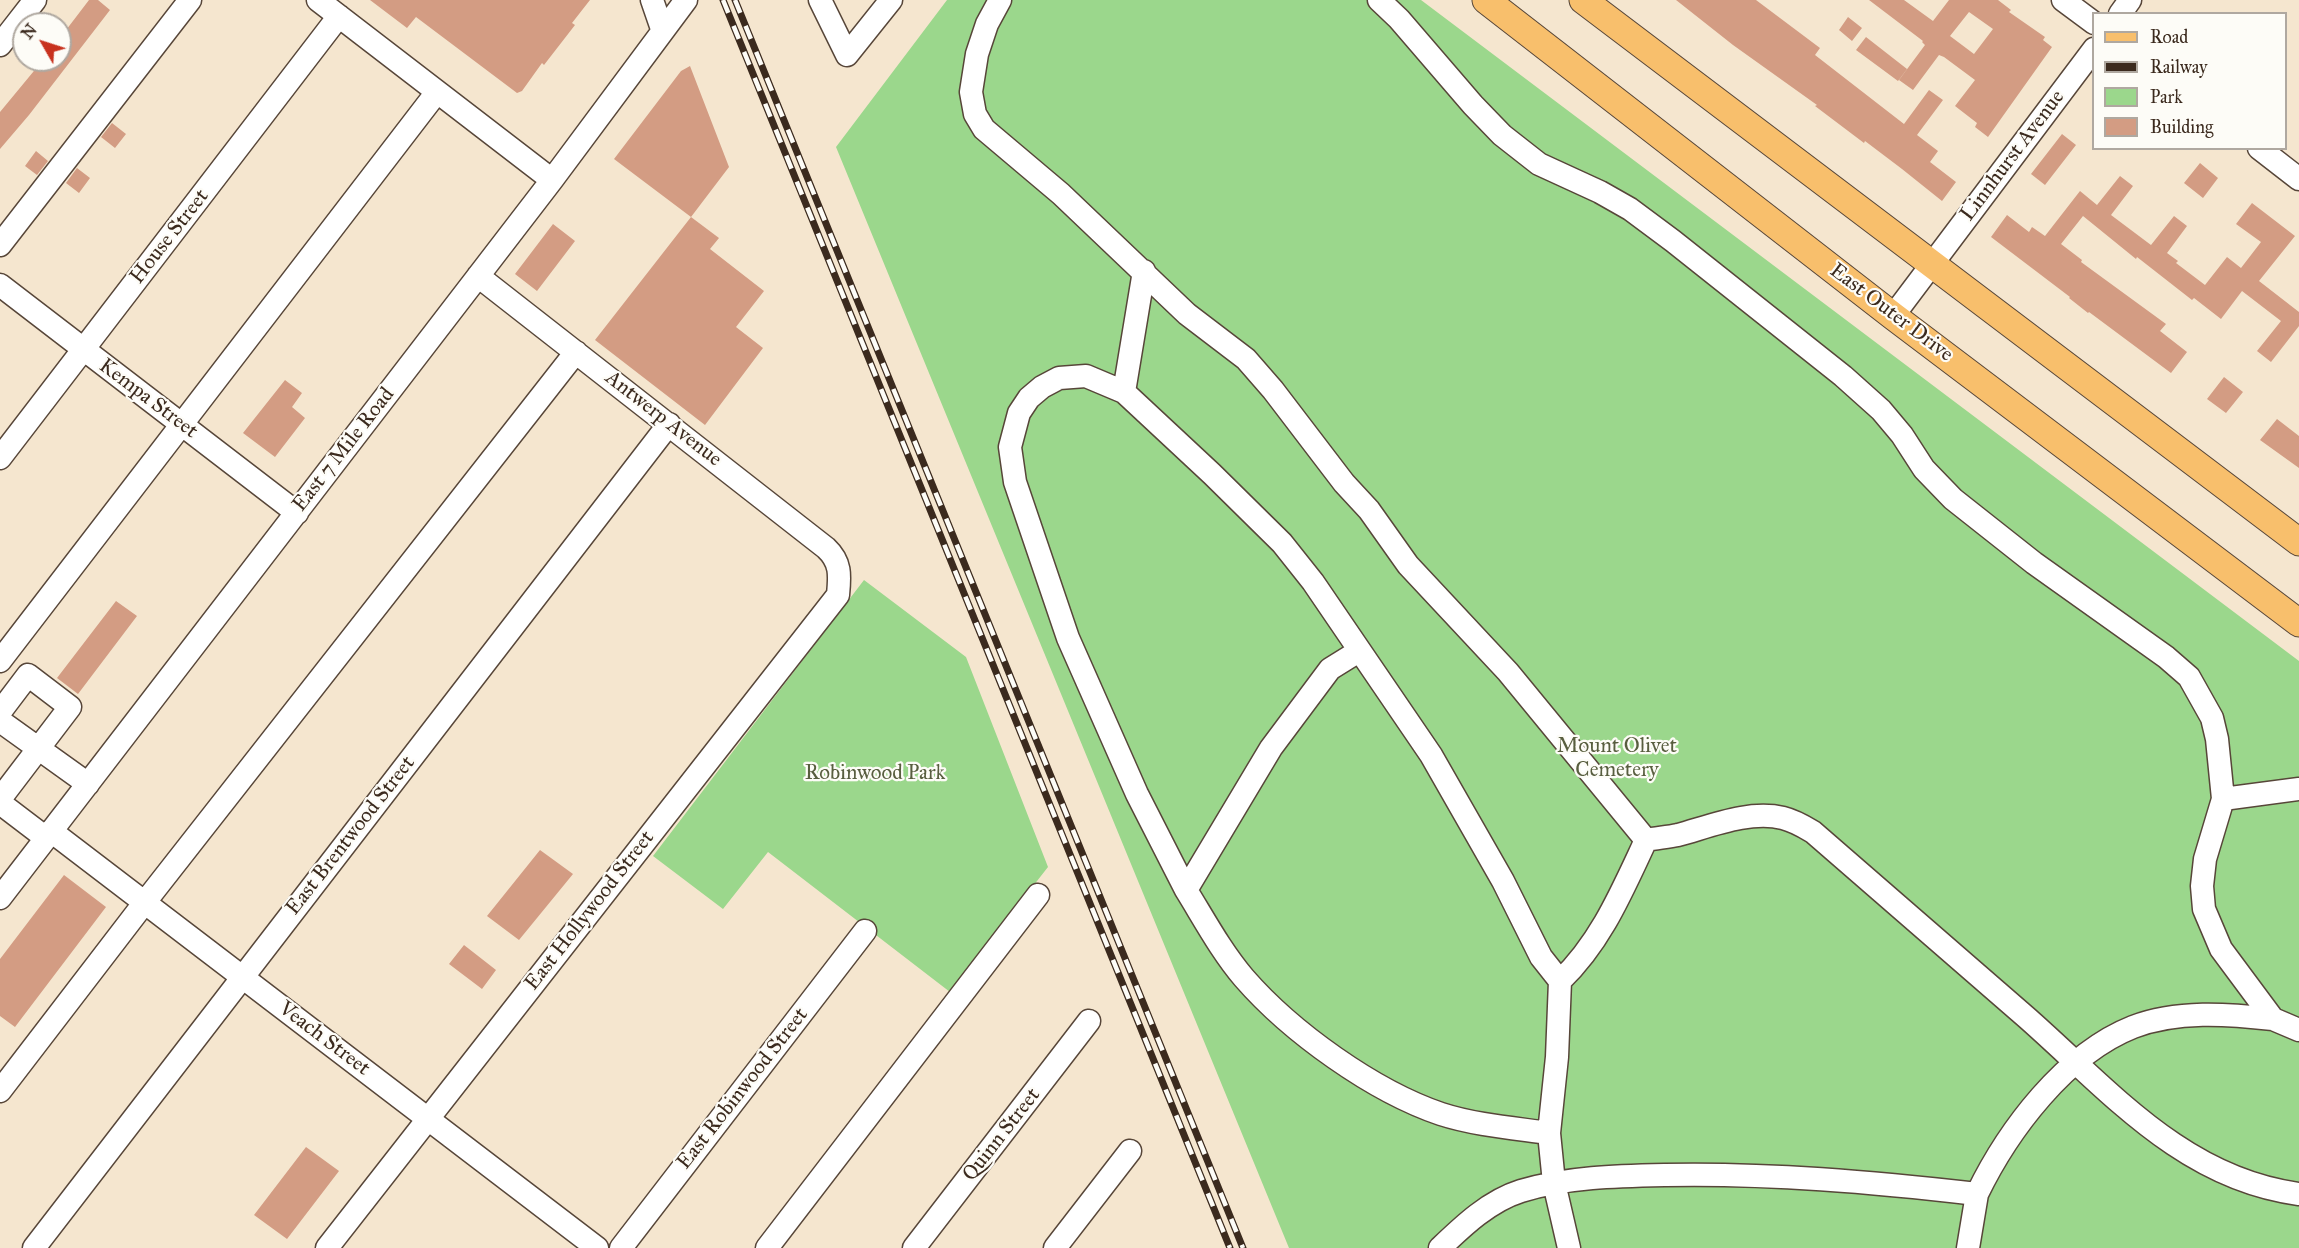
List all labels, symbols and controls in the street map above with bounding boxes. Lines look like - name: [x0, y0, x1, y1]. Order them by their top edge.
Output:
- north arrow: [12, 12, 72, 72]
- legend: [2092, 12, 2287, 150]
- text: N: [18, 20, 41, 43]
- text: Road: [2150, 26, 2188, 48]
- text: Railway: [2150, 56, 2207, 78]
- street label: Linnhurst Avenue: [1956, 86, 2070, 226]
- text: Park: [2150, 86, 2183, 108]
- text: Building: [2150, 116, 2213, 138]
- street label: House Street: [125, 185, 215, 289]
- street label: East Outer Drive: [1824, 258, 1958, 368]
- street label: Kempa Street: [94, 354, 202, 444]
- street label: Antwerp Avenue: [600, 366, 726, 472]
- street label: East 7 Mile Road: [288, 383, 400, 517]
- park label: Mount Olivet Cemetery: [1557, 734, 1677, 784]
- street label: East Brentwood Street: [281, 751, 421, 921]
- park label: Robinwood Park: [805, 761, 945, 787]
- street label: East Hollywood Street: [520, 826, 660, 996]
- street label: Veach Street: [273, 996, 375, 1082]
- street label: East Robinwood Street: [672, 1003, 814, 1175]
- street label: Quinn Street: [958, 1083, 1046, 1187]

